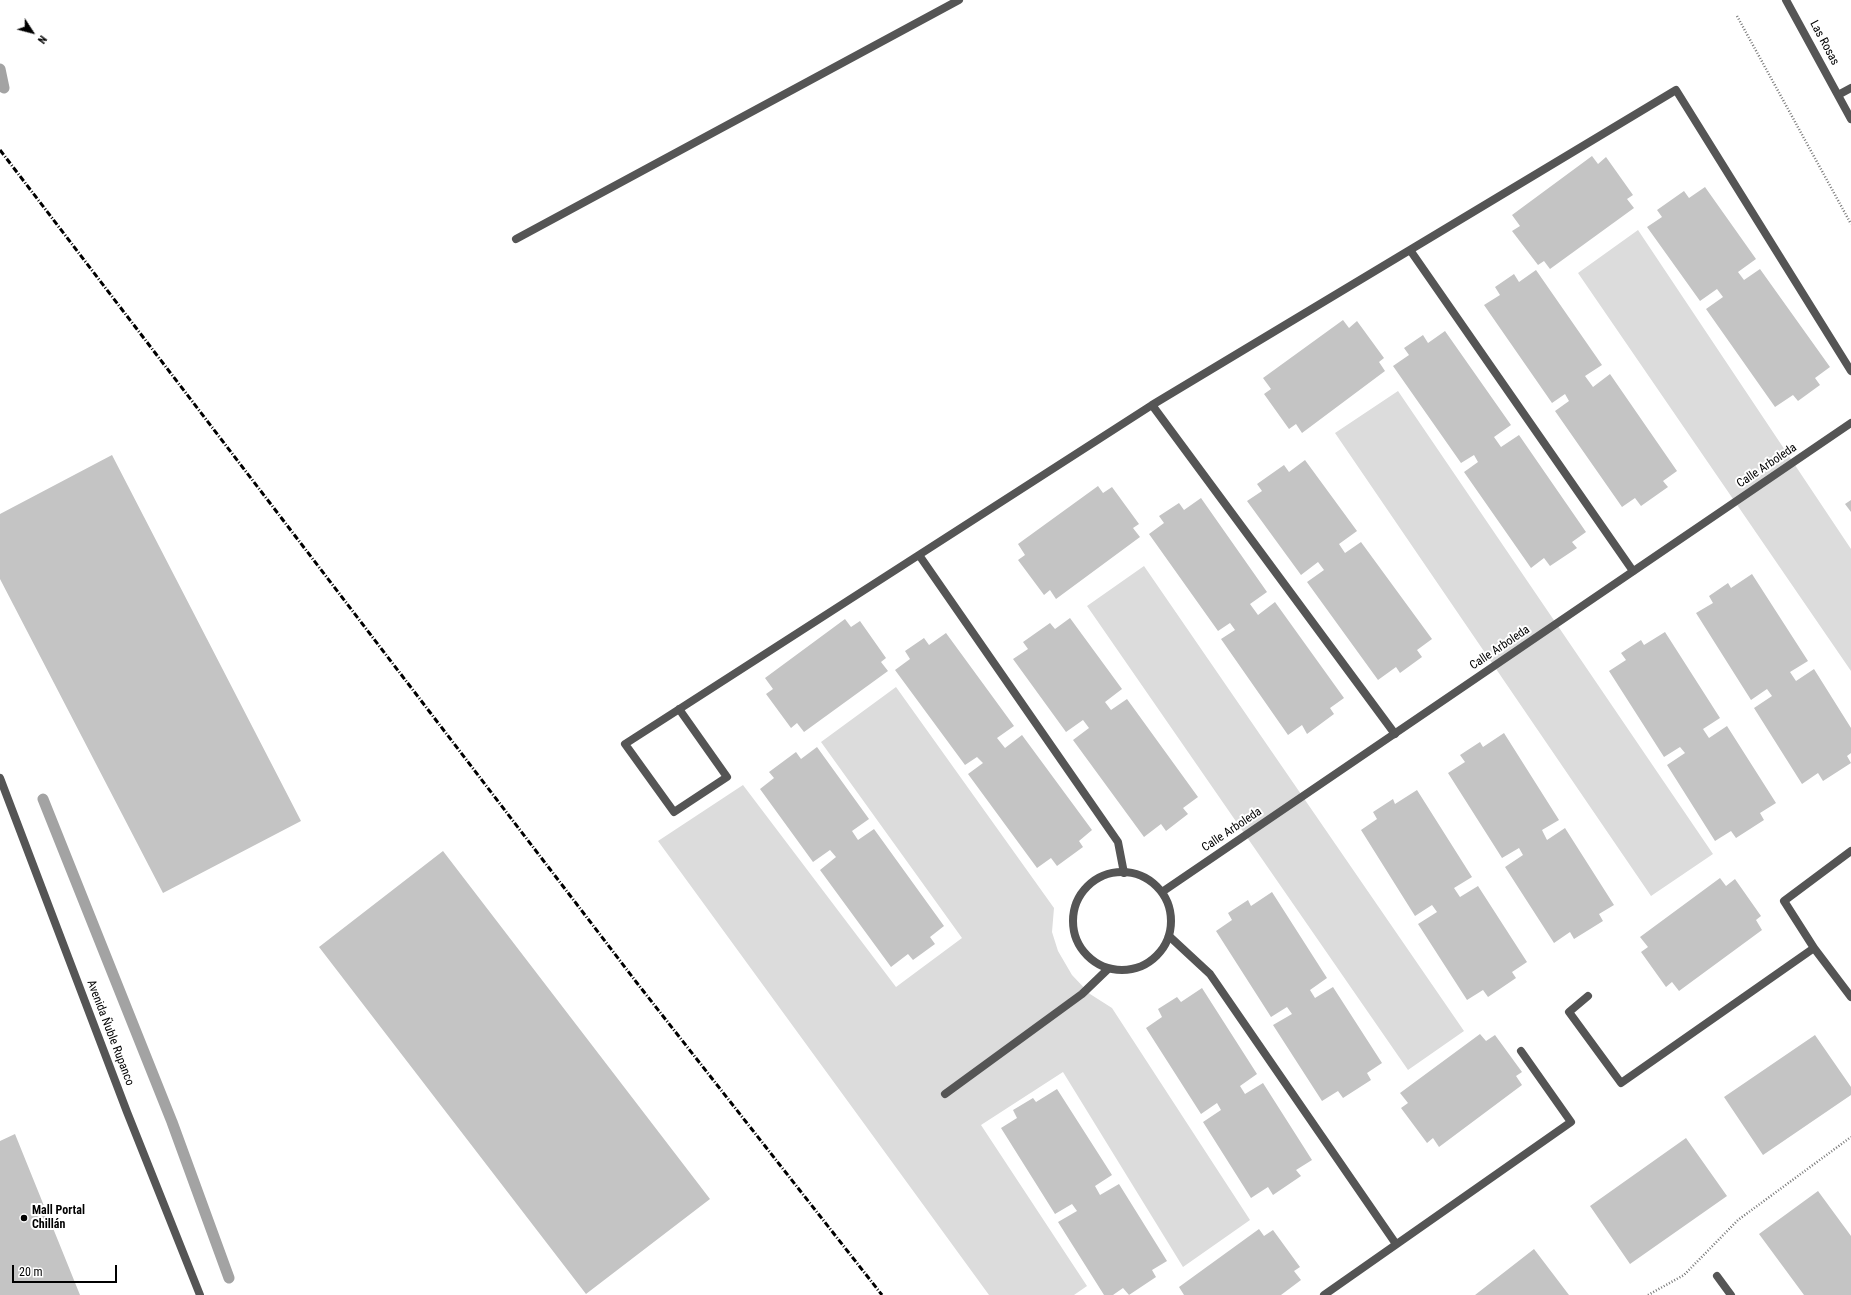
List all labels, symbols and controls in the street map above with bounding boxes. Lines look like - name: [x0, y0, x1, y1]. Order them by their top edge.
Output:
- north arrow: [12, 12, 52, 52]
- street label: Las Rosas: [1806, 18, 1842, 68]
- text: N: [35, 33, 49, 46]
- street label: Calle Arboleda: [1734, 441, 1800, 491]
- street label: Calle Arboleda: [1467, 623, 1533, 673]
- street label: Calle Arboleda: [1199, 805, 1265, 855]
- street label: Avenida Ñuble Rupanco: [83, 978, 137, 1088]
- place label: Mall Portal Chillán: [32, 1204, 85, 1232]
- marker: Mall Portal Chillán: [19, 1213, 29, 1223]
- scale bar: [14, 1257, 119, 1283]
- text: 20 m: [19, 1265, 43, 1279]

